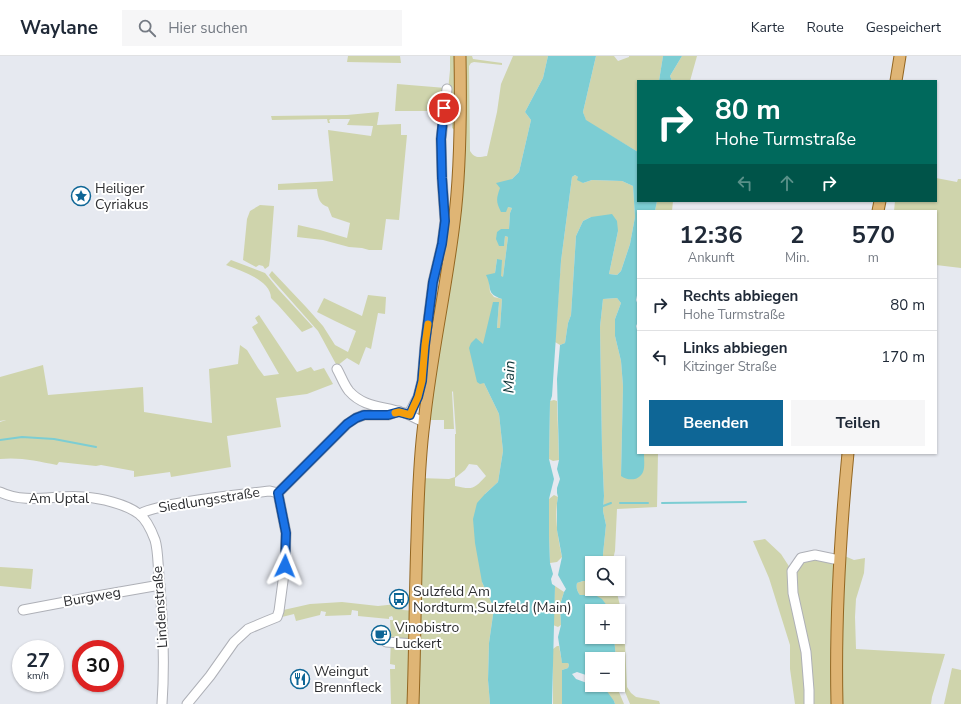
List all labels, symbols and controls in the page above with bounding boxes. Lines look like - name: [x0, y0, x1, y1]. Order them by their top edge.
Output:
- search box: [122, 10, 402, 46]
- text: Waylane: [20, 15, 98, 41]
- icon: search: [136, 17, 158, 39]
- text: Hier suchen: [168, 18, 248, 38]
- text: Karte: [751, 18, 785, 37]
- text: Route: [807, 18, 844, 37]
- text: Gespeichert: [866, 18, 941, 37]
- pin: [427, 91, 461, 125]
- text: 80 m: [715, 91, 781, 129]
- icon: right: [649, 96, 701, 148]
- icon: arrive: [433, 97, 455, 119]
- text: Hohe Turmstraße: [715, 127, 856, 151]
- icon: left: [734, 172, 756, 194]
- icon: ahead: [776, 172, 798, 194]
- icon: right: [818, 172, 840, 194]
- place label: Heiliger Cyriakus: [95, 179, 149, 214]
- place icon: Heiliger Cyriakus: [70, 185, 92, 207]
- text: 12:36: [679, 219, 743, 251]
- text: 2: [790, 219, 804, 251]
- text: 570: [852, 219, 895, 251]
- text: Ankunft: [688, 249, 734, 267]
- text: Min.: [785, 249, 809, 267]
- text: m: [868, 249, 879, 267]
- text: Rechts abbiegen: [683, 286, 798, 306]
- icon: right: [649, 294, 671, 316]
- text: 80 m: [890, 295, 925, 315]
- text: Hohe Turmstraße: [683, 306, 785, 324]
- text: Links abbiegen: [683, 338, 787, 358]
- icon: left: [649, 346, 671, 368]
- text: 170 m: [881, 347, 925, 367]
- text: Kitzinger Straße: [683, 358, 777, 376]
- water label: Main: [498, 360, 520, 394]
- button: Beenden: [649, 400, 783, 446]
- button: Teilen: [791, 400, 925, 446]
- street label: Siedlungsstraße: [157, 483, 261, 517]
- street label: Am Uptal: [29, 489, 90, 508]
- position arrow: [264, 545, 306, 587]
- map controls: [585, 556, 625, 692]
- button: search: [585, 556, 625, 596]
- street label: Lindenstraße: [148, 565, 172, 649]
- place label: Sulzfeld Am Nordturm,Sulzfeld (Main): [413, 582, 572, 617]
- street label: Burgweg: [62, 583, 122, 611]
- bus stop icon: Sulzfeld Am Nordturm,Sulzfeld (Main): [388, 588, 410, 610]
- button: +: [585, 604, 625, 644]
- place label: Vinobistro Luckert: [394, 618, 460, 653]
- cafe icon: Vinobistro Luckert: [370, 624, 392, 646]
- speed limit sign: 30: [72, 640, 124, 692]
- text: 27: [26, 647, 50, 674]
- button: −: [585, 652, 625, 692]
- place label: Weingut Brennfleck: [314, 662, 382, 697]
- restaurant icon: Weingut Brennfleck: [289, 668, 311, 690]
- text: km/h: [27, 669, 49, 683]

